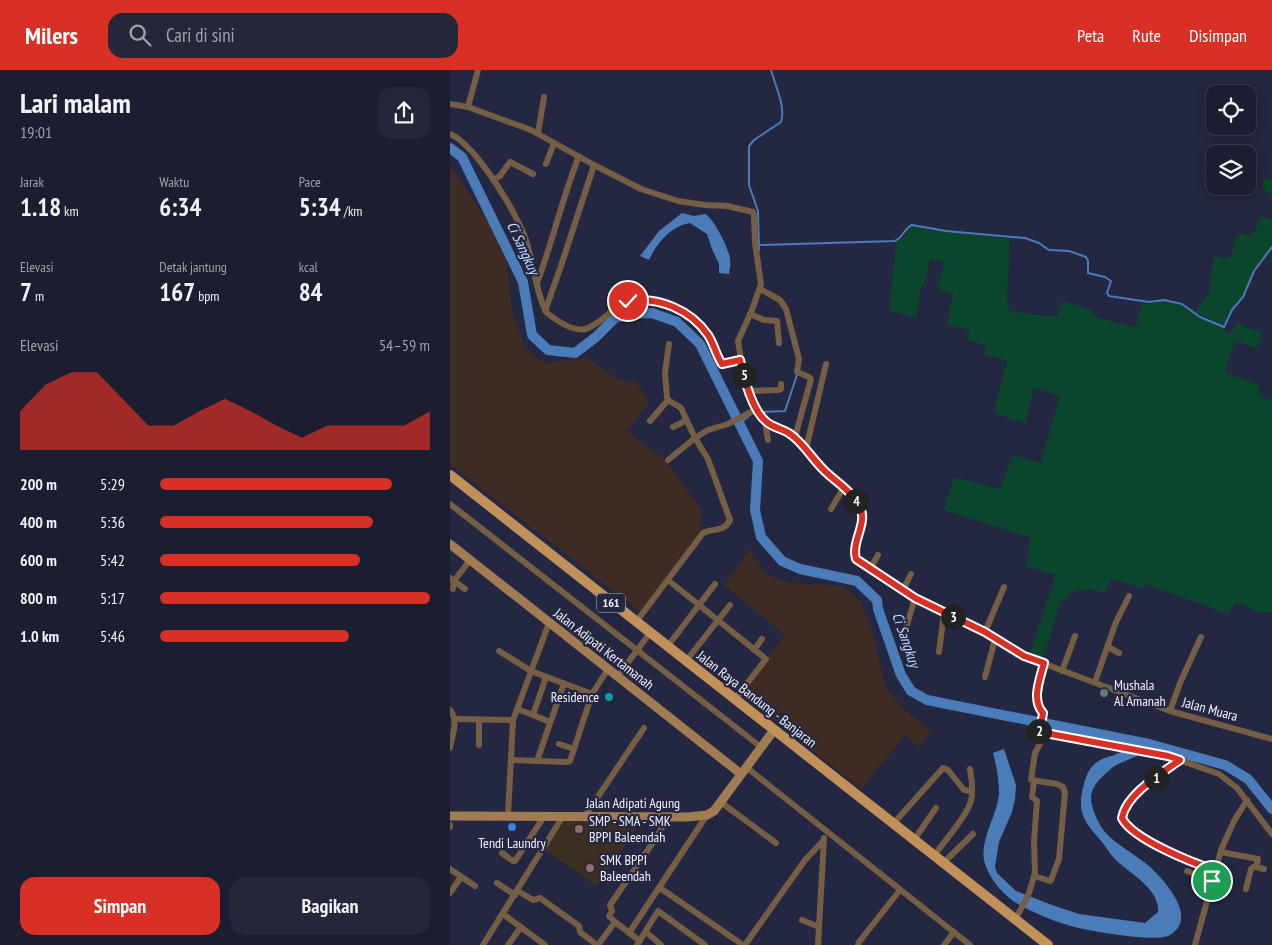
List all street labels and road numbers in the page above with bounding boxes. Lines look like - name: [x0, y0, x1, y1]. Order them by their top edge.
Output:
- road number: 161: [597, 594, 625, 612]
- street label: Jalan Adipati Kertamanah: [550, 604, 658, 694]
- street label: Jalan Raya Bandung - Banjaran: [693, 646, 821, 751]
- street label: Jalan Muara: [1179, 693, 1240, 725]
- street label: Jalan Adipati Agung: [585, 794, 680, 812]

